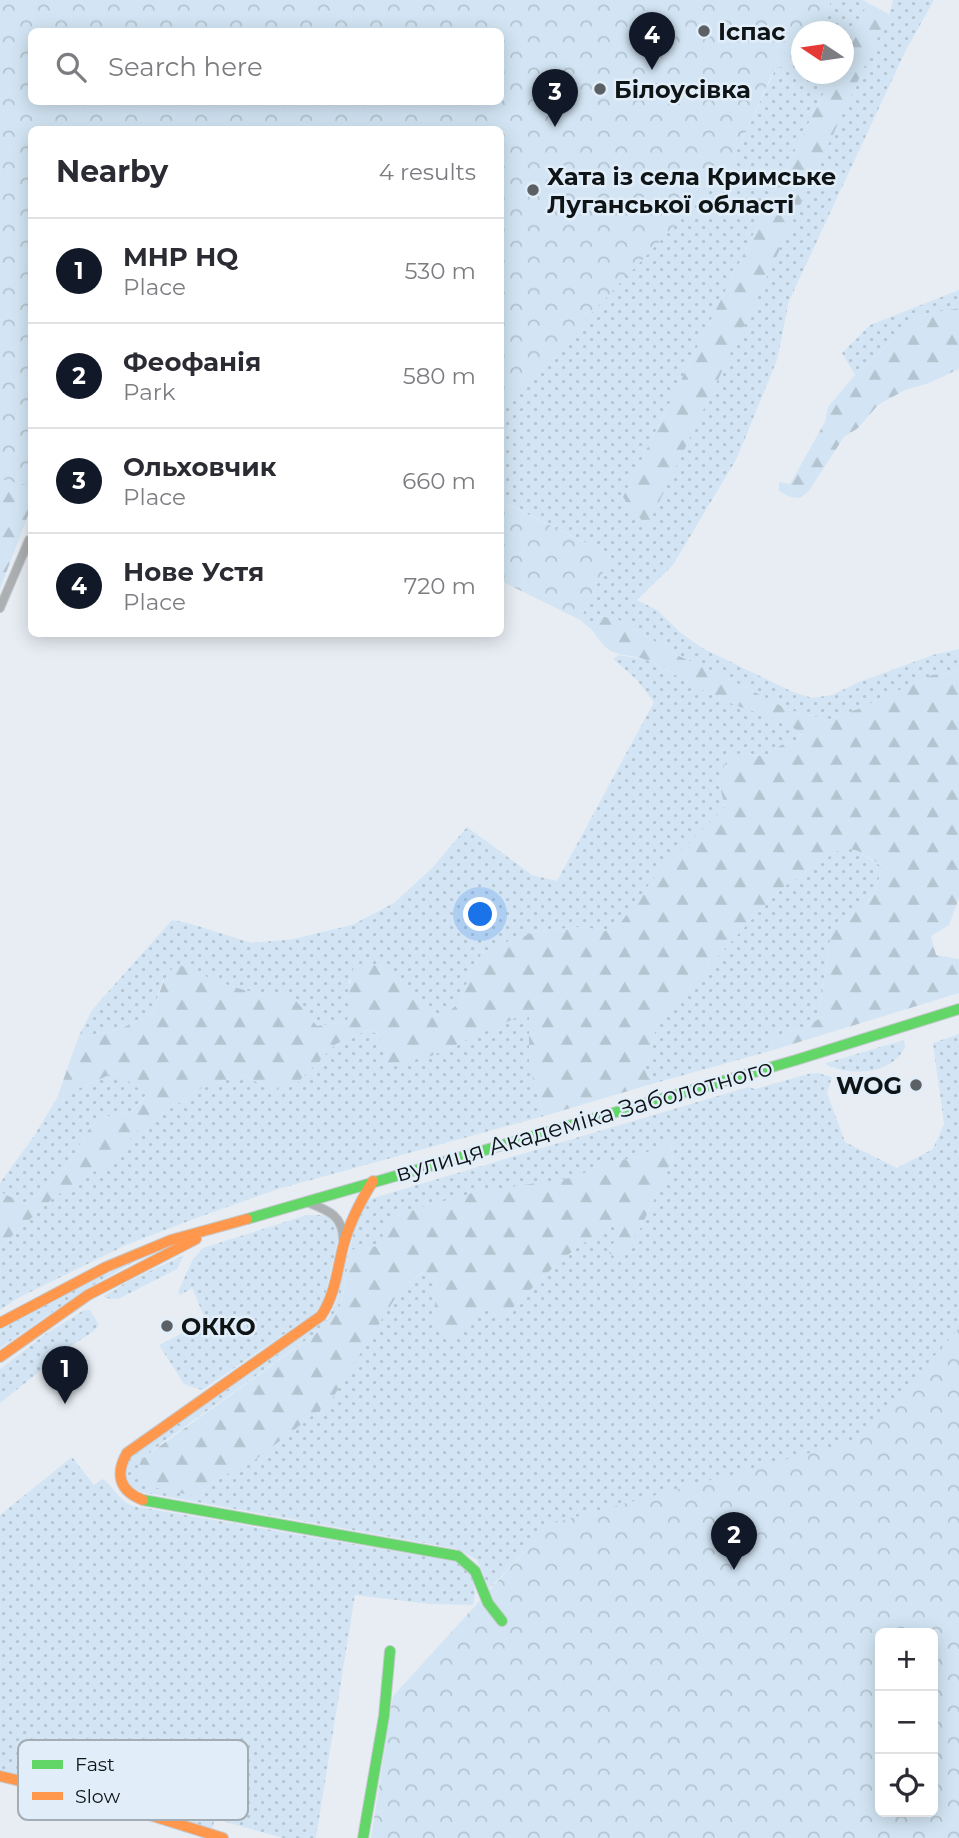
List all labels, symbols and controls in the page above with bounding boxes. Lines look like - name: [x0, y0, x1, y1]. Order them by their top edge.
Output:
- pin: 4: [629, 12, 675, 70]
- place label: Іспас: [718, 17, 785, 46]
- north arrow: [791, 21, 854, 84]
- marker: Іспас: [696, 23, 712, 39]
- search box: [28, 28, 504, 105]
- icon: search: [52, 48, 90, 86]
- text: Search here: [108, 51, 263, 83]
- pin: 3: [532, 69, 578, 127]
- place label: Білоусівка: [614, 75, 751, 104]
- marker: Білоусівка: [592, 81, 608, 97]
- text: Nearby: [56, 153, 168, 190]
- text: 4 results: [379, 158, 476, 186]
- place label: Хата iз села Кримське Луганської області: [547, 162, 837, 219]
- marker: Хата iз села Кримське Луганської області: [525, 182, 541, 198]
- text: MHP HQ: [123, 241, 238, 273]
- text: 1: [74, 257, 84, 285]
- text: 530 m: [404, 257, 476, 285]
- text: Place: [123, 273, 186, 301]
- text: Феофанія: [123, 346, 261, 378]
- text: 2: [72, 362, 86, 390]
- text: 580 m: [403, 362, 476, 390]
- text: Park: [123, 378, 176, 406]
- text: Ольховчик: [123, 451, 276, 483]
- text: 3: [72, 467, 86, 495]
- text: 660 m: [402, 467, 476, 495]
- text: Place: [123, 483, 186, 511]
- text: Нове Устя: [123, 556, 264, 588]
- text: 4: [71, 572, 87, 600]
- text: 720 m: [404, 572, 476, 600]
- text: Place: [123, 588, 186, 616]
- your location: [463, 897, 497, 931]
- street label: вулиця Академіка Заболотного: [392, 1052, 776, 1188]
- place label: WOG: [836, 1071, 902, 1100]
- marker: WOG: [908, 1077, 924, 1093]
- place label: ОККО: [181, 1312, 256, 1341]
- marker: ОККО: [159, 1318, 175, 1334]
- pin: 1: [42, 1346, 88, 1404]
- pin: 2: [711, 1512, 757, 1570]
- map controls: [875, 1628, 938, 1817]
- button: +: [875, 1628, 938, 1691]
- button: −: [875, 1691, 938, 1754]
- legend: [18, 1740, 248, 1820]
- text: Fast: [75, 1753, 115, 1776]
- button: locate: [875, 1754, 938, 1817]
- text: Slow: [75, 1785, 120, 1808]

